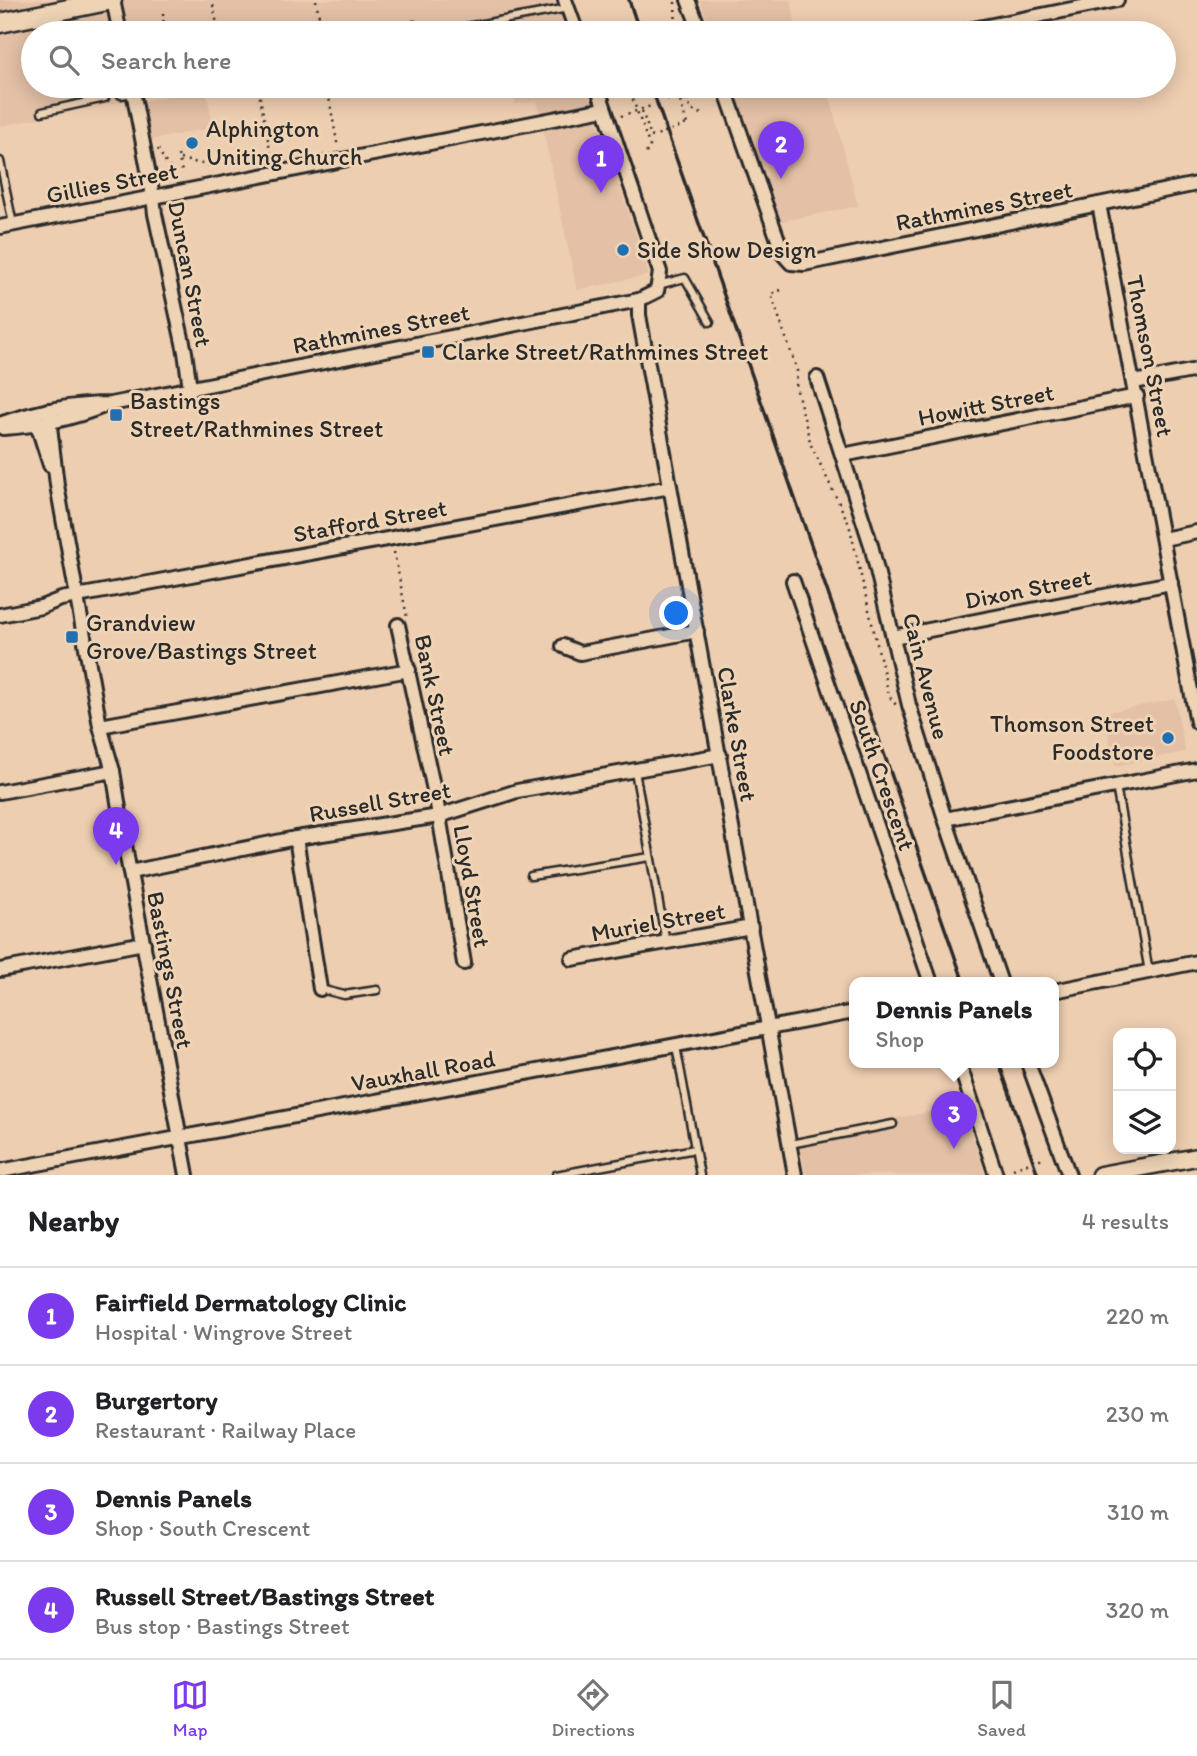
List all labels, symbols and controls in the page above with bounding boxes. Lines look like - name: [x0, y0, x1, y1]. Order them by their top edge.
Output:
- search box: [21, 21, 1176, 98]
- icon: search: [45, 41, 83, 79]
- text: Search here: [101, 44, 231, 76]
- place label: Alphington Uniting Church: [206, 114, 362, 171]
- pin: 2: [758, 121, 804, 179]
- marker: Alphington Uniting Church: [184, 135, 200, 151]
- pin: 1: [578, 135, 624, 193]
- street label: Gillies Street: [44, 156, 180, 209]
- street label: Rathmines Street: [893, 174, 1075, 237]
- street label: Duncan Street: [162, 198, 219, 349]
- place label: Side Show Design: [637, 235, 817, 264]
- marker: Side Show Design: [615, 242, 631, 258]
- street label: Thomson Street: [1121, 273, 1180, 439]
- street label: Rathmines Street: [290, 297, 472, 360]
- place label: Clarke Street/Rathmines Street: [442, 337, 768, 366]
- marker: Clarke Street/Rathmines Street: [420, 344, 436, 360]
- street label: Howitt Street: [915, 377, 1056, 432]
- place label: Bastings Street/Rathmines Street: [130, 386, 383, 443]
- marker: Bastings Street/Rathmines Street: [108, 407, 124, 423]
- street label: Stafford Street: [291, 493, 449, 548]
- street label: Dixon Street: [962, 562, 1094, 615]
- your location: [659, 596, 693, 630]
- place label: Grandview Grove/Bastings Street: [86, 608, 317, 665]
- street label: Cain Avenue: [897, 610, 956, 742]
- marker: Grandview Grove/Bastings Street: [64, 629, 80, 645]
- street label: Bank Street: [409, 632, 462, 758]
- street label: Clarke Street: [711, 664, 764, 804]
- street label: South Crescent: [843, 696, 922, 854]
- place label: Thomson Street Foodstore: [990, 709, 1154, 766]
- marker: Thomson Street Foodstore: [1160, 730, 1176, 746]
- street label: Russell Street: [307, 775, 453, 828]
- pin: 4: [93, 807, 139, 865]
- street label: Lloyd Street: [447, 822, 498, 950]
- street label: Bastings Street: [141, 889, 200, 1051]
- street label: Muriel Street: [589, 895, 727, 948]
- popup: [849, 977, 1059, 1068]
- text: Dennis Panels: [876, 993, 1032, 1025]
- text: Shop: [876, 1025, 924, 1053]
- map controls: [1113, 1028, 1176, 1154]
- button: locate: [1113, 1028, 1176, 1091]
- street label: Vauxhall Road: [349, 1044, 497, 1097]
- pin: 3: [931, 1091, 977, 1149]
- button: layers: [1113, 1091, 1176, 1154]
- text: Nearby: [28, 1202, 119, 1239]
- text: 4 results: [1082, 1207, 1169, 1235]
- text: Fairfield Dermatology Clinic: [95, 1286, 406, 1318]
- text: 1: [46, 1302, 56, 1330]
- text: 220 m: [1106, 1302, 1169, 1330]
- text: Hospital · Wingrove Street: [95, 1318, 352, 1346]
- text: Burgertory: [95, 1384, 217, 1416]
- text: 2: [45, 1400, 57, 1428]
- text: 230 m: [1106, 1400, 1169, 1428]
- text: Restaurant · Railway Place: [95, 1416, 356, 1444]
- text: Dennis Panels: [95, 1482, 252, 1514]
- text: 3: [45, 1498, 57, 1526]
- text: 310 m: [1107, 1498, 1169, 1526]
- text: Shop · South Crescent: [95, 1514, 311, 1542]
- text: Russell Street/Bastings Street: [95, 1580, 434, 1612]
- text: 4: [44, 1596, 58, 1624]
- text: 320 m: [1106, 1596, 1169, 1624]
- text: Bus stop · Bastings Street: [95, 1612, 350, 1640]
- tab: Map: [171, 1676, 209, 1741]
- tab: Directions: [551, 1676, 635, 1741]
- tab: Saved: [977, 1676, 1026, 1741]

